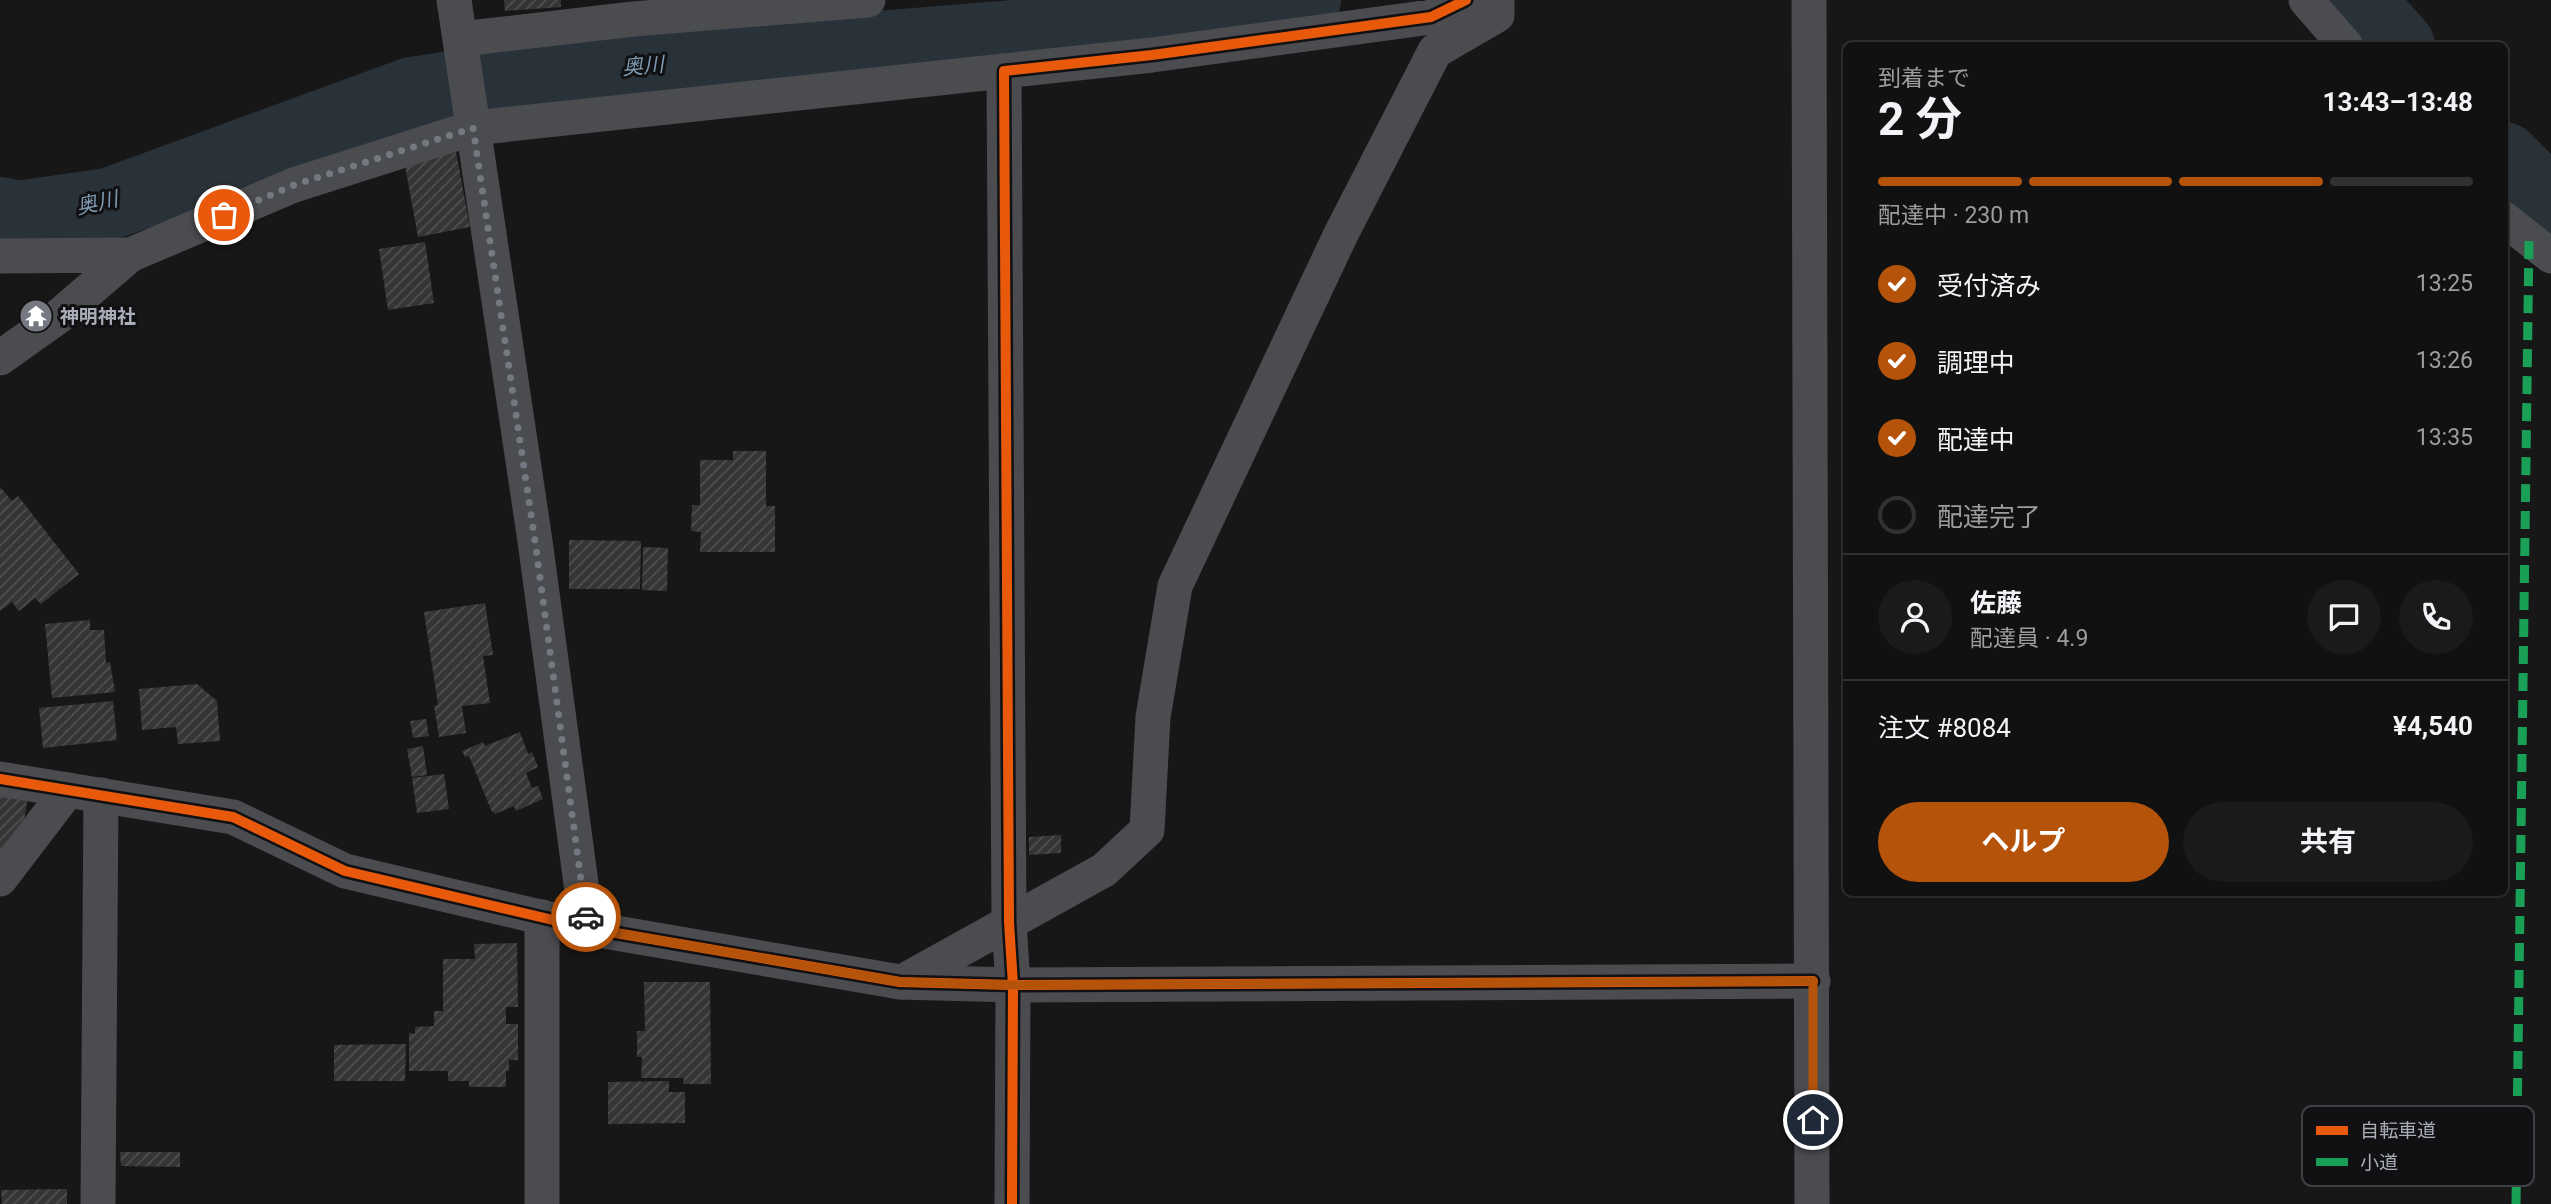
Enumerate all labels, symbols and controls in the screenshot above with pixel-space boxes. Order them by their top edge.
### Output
water label: 奥川 [621,52,667,80]
text: 到着まで [1878,65,1970,92]
text: 13:43–13:48 [2323,87,2473,117]
text: 2 分 [1878,92,1962,146]
pin [194,185,254,245]
water label: 奥川 [74,186,122,219]
icon: bag [205,196,243,234]
text: 配達中 · 230 m [1878,202,2029,229]
icon: check [1878,265,1916,303]
text: 13:25 [2416,270,2473,297]
text: 受付済み [1937,271,2041,301]
temple icon: 神明神社 [17,297,55,335]
place label: 神明神社 [60,305,136,328]
icon: check [1878,342,1916,380]
text: 13:26 [2416,347,2473,374]
text: 調理中 [1937,348,2015,378]
icon: check [1878,419,1916,457]
text: 13:35 [2416,424,2473,451]
text: 配達中 [1937,425,2015,455]
text: 配達完了 [1937,502,2041,532]
button: person [1878,580,1952,654]
button: chat [2307,580,2381,654]
button: phone [2399,580,2473,654]
text: 佐藤 [1970,588,2022,618]
text: 配達員 · 4.9 [1970,625,2088,652]
text: ¥4,540 [2393,711,2473,741]
text: 注文 #8084 [1878,713,2011,743]
button: ヘルプ [1878,802,2169,882]
button: 共有 [2183,802,2473,882]
courier [551,882,621,952]
icon: car [567,898,605,936]
pin [1783,1090,1843,1150]
icon: home [1794,1101,1832,1139]
legend [2302,1106,2534,1186]
text: 自転車道 [2360,1119,2436,1142]
text: 小道 [2360,1151,2398,1174]

